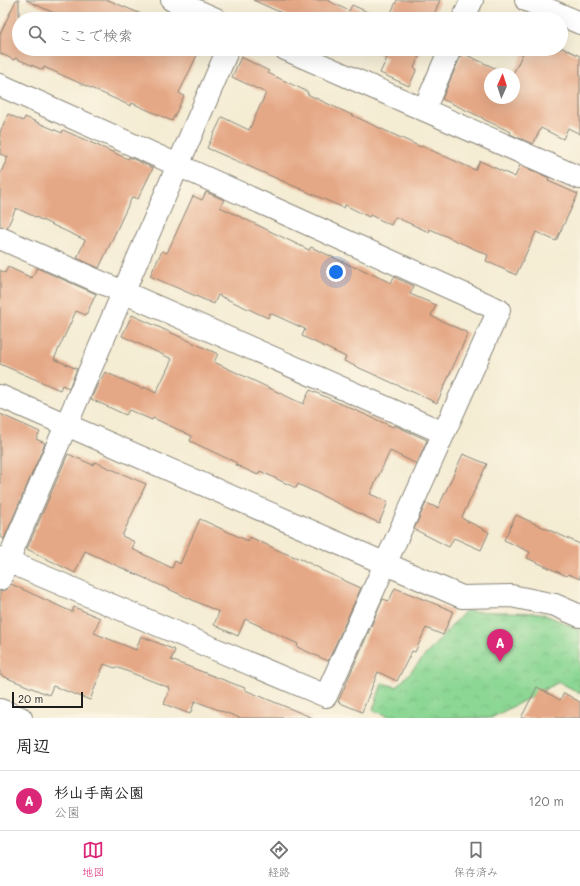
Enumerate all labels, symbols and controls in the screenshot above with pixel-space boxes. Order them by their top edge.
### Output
search box [12,12,568,56]
icon: search [26,23,48,45]
text: ここで検索 [58,25,133,45]
north arrow [484,68,520,104]
your location [326,262,346,282]
pin: A [487,629,513,662]
scale bar [12,690,83,709]
text: 20 m [18,691,43,706]
text: 周辺 [16,734,50,756]
text: 杉山手南公園 [54,782,144,802]
text: A [24,792,34,809]
text: 120 m [528,792,564,809]
text: 公園 [54,803,80,820]
tab: 地図 [82,839,104,879]
tab: 経路 [268,839,290,879]
tab: 保存済み [454,839,498,879]

